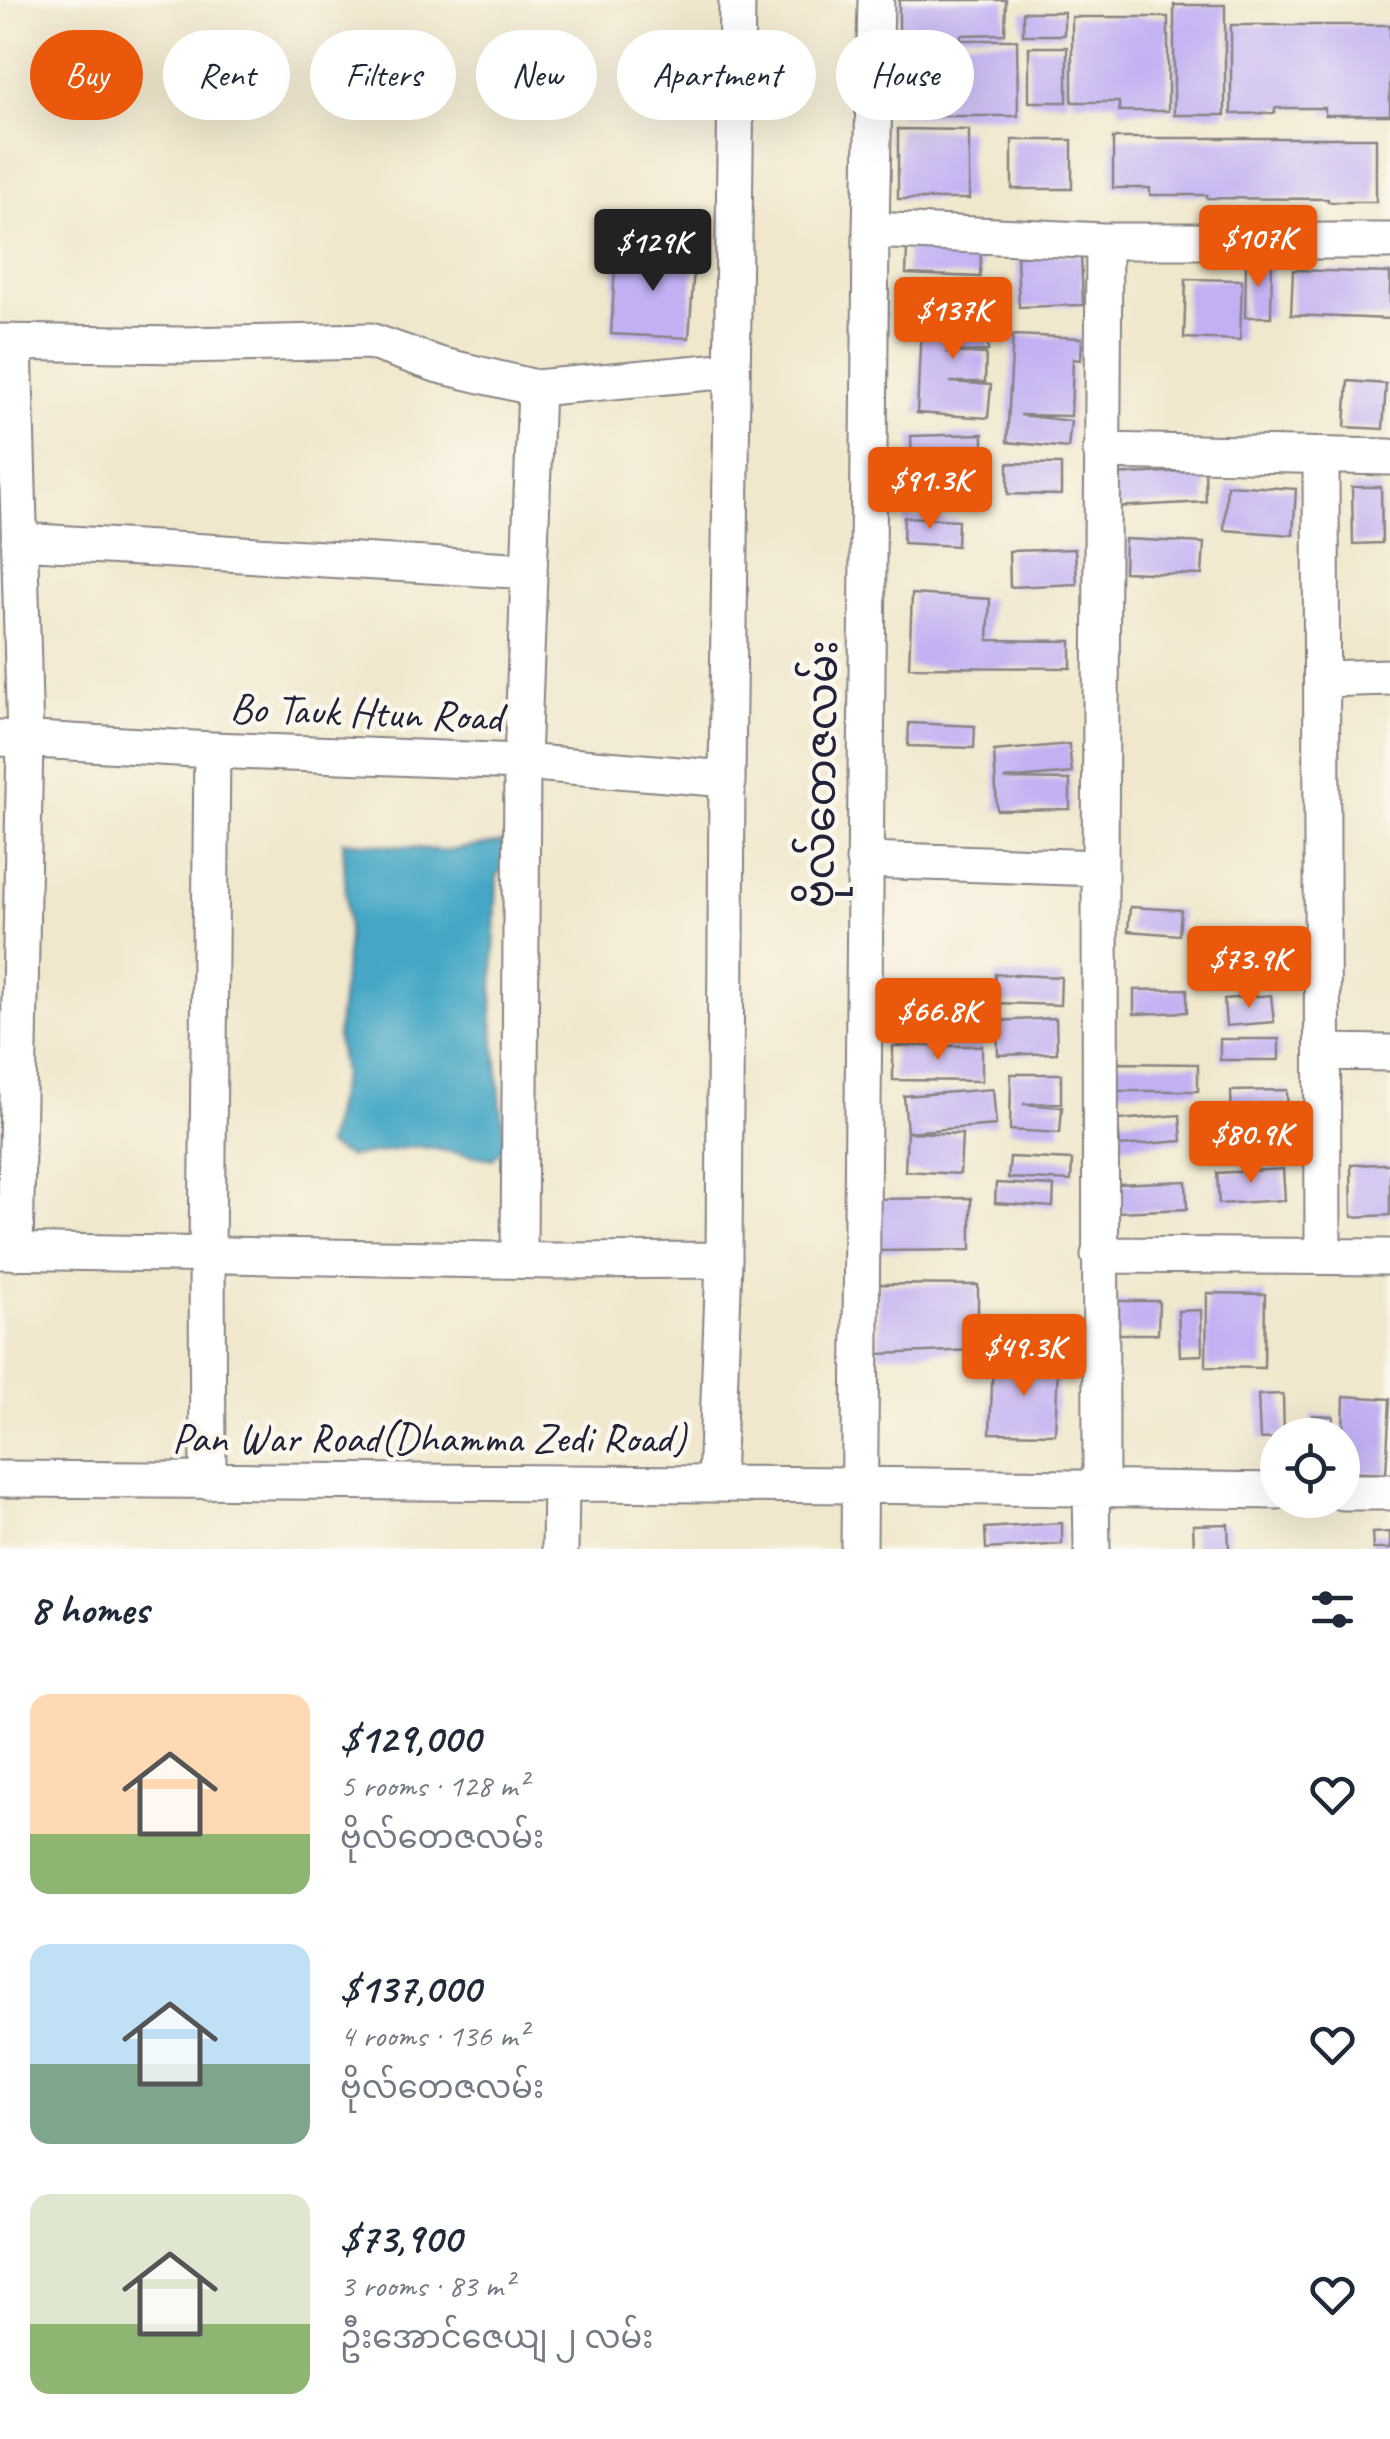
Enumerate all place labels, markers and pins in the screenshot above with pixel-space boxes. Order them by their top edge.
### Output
pin: $107K [1188,205,1328,290]
pin: $129K [583,209,723,294]
pin: $137K [883,277,1023,362]
pin: $91.3K [849,447,1011,532]
pin: $73.9K [1168,926,1330,1011]
pin: $66.8K [857,978,1019,1063]
pin: $80.9K [1170,1101,1332,1186]
pin: $49.3K [943,1314,1105,1399]

